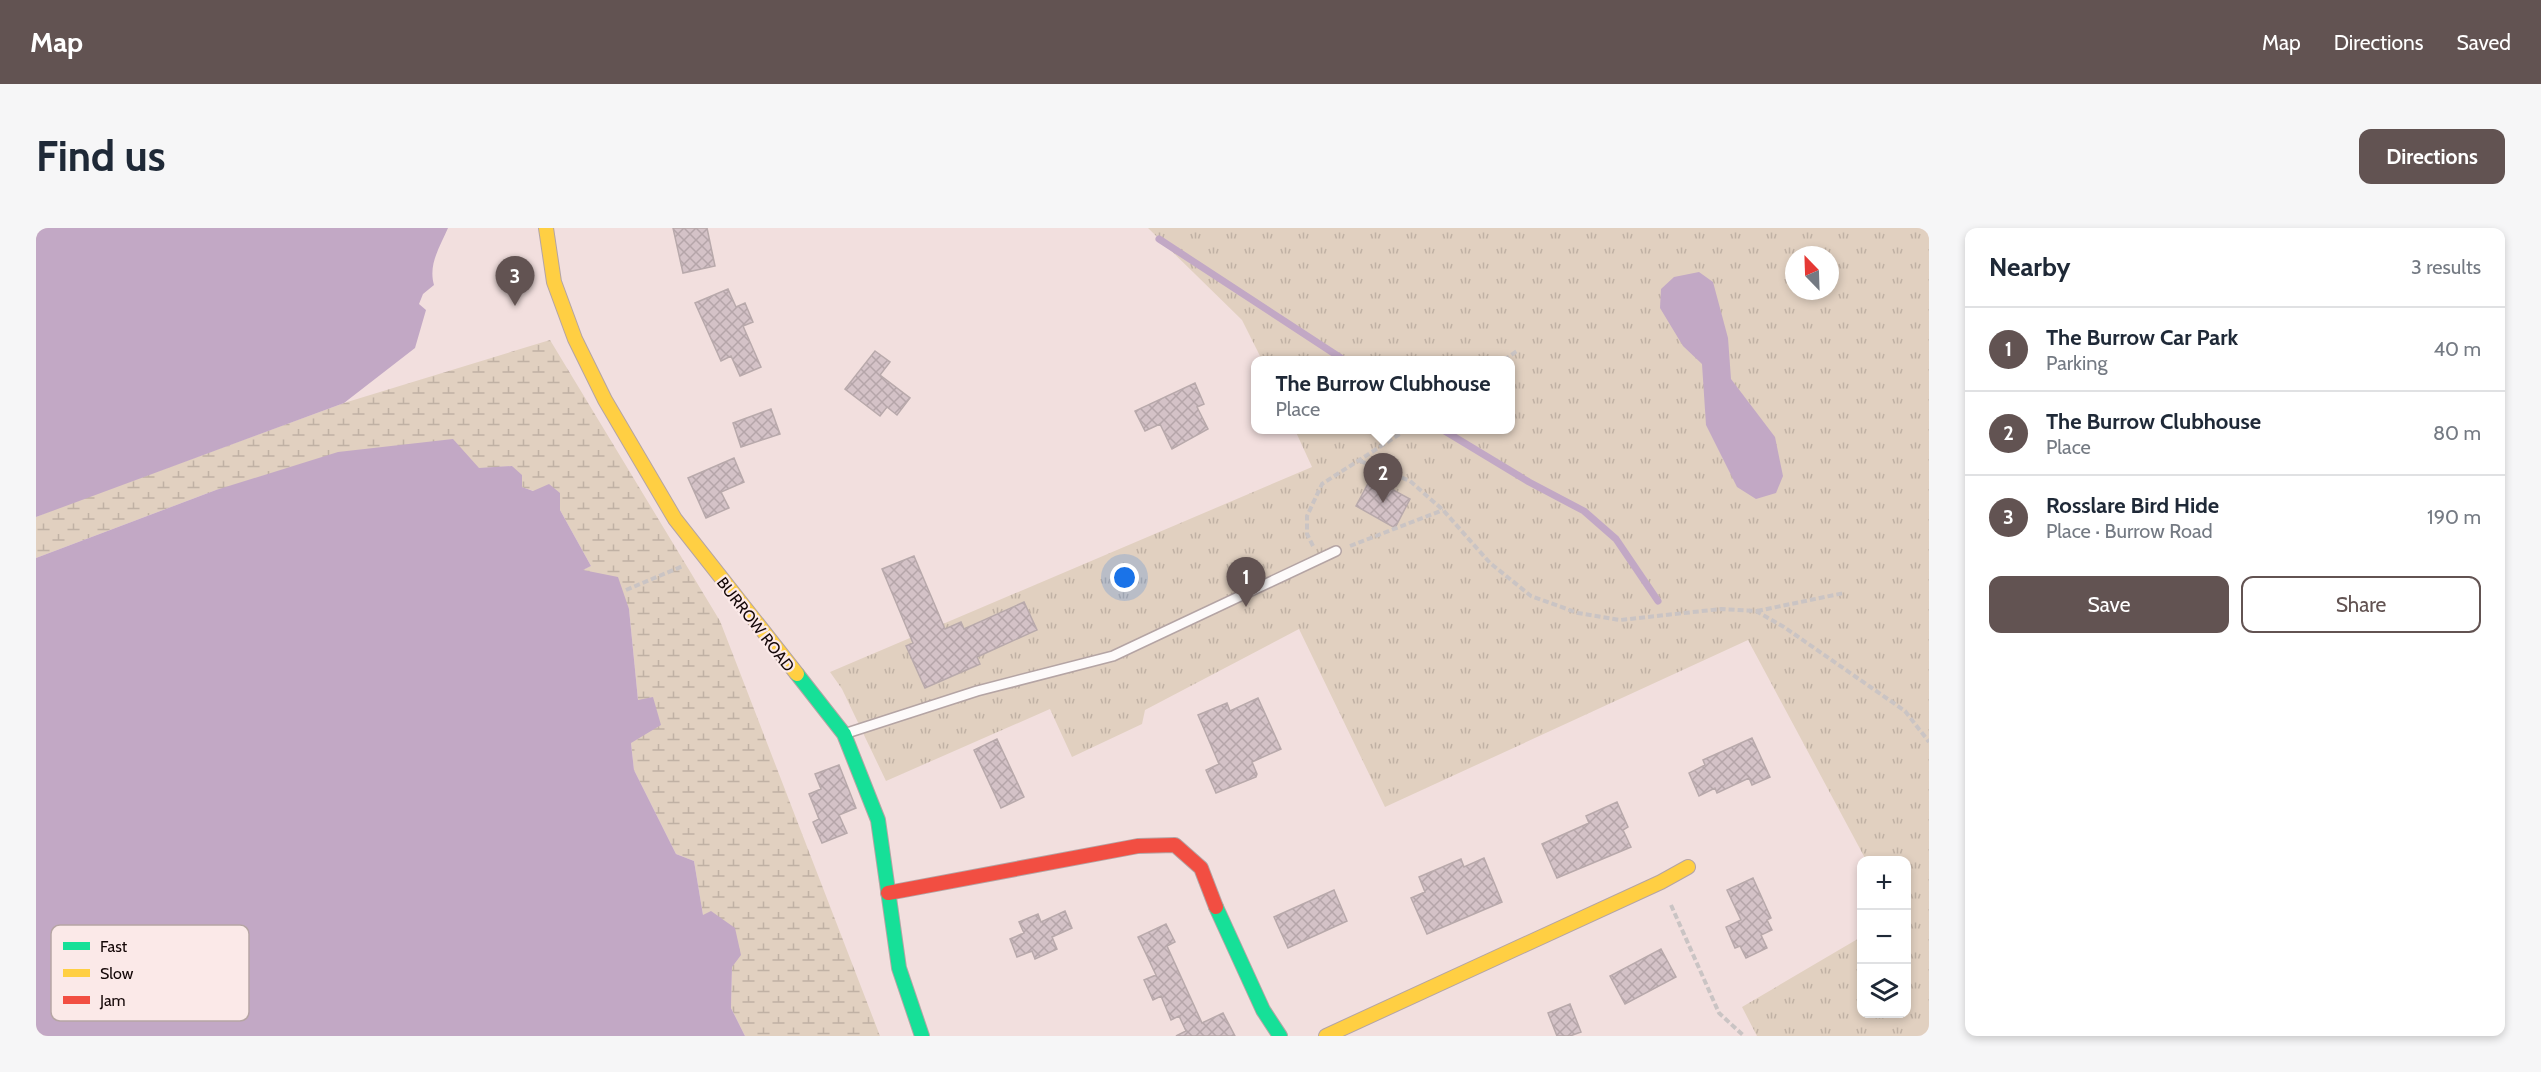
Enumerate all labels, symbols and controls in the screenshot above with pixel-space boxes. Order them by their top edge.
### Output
text: Map [30,25,83,59]
text: Map [2262,30,2301,55]
text: Directions [2334,30,2423,55]
text: Saved [2456,30,2511,55]
button: Directions [2359,129,2505,184]
text: Find us [36,130,165,182]
north arrow [1785,246,1839,300]
text: Nearby [1989,251,2070,283]
text: 3 results [2411,255,2481,279]
pin: 3 [496,256,534,306]
text: The Burrow Car Park [2046,324,2238,351]
text: 1 [2005,337,2012,361]
text: 40 m [2433,337,2481,361]
text: Parking [2046,351,2107,375]
popup [1251,356,1515,434]
text: The Burrow Clubhouse [1275,370,1491,397]
text: Place [1275,397,1320,421]
text: The Burrow Clubhouse [2046,408,2261,435]
text: 2 [2003,421,2014,445]
text: 80 m [2433,421,2481,445]
text: Place [2046,435,2091,459]
pin: 2 [1364,454,1402,503]
text: Rosslare Bird Hide [2046,492,2219,519]
text: 3 [2003,505,2014,529]
text: 190 m [2427,505,2481,529]
text: Place · Burrow Road [2046,519,2213,543]
pin: 1 [1226,558,1266,607]
your location [1110,563,1139,592]
street label: BURROW ROAD [713,573,798,675]
button: Save [1989,576,2229,633]
button: Share [2241,576,2481,633]
map controls [1857,856,1911,1018]
button: + [1857,856,1911,910]
button: − [1857,910,1911,964]
legend [51,925,249,1021]
text: Fast [100,937,128,956]
text: Slow [100,964,134,983]
button: layers [1857,964,1911,1018]
text: Jam [99,991,126,1010]

